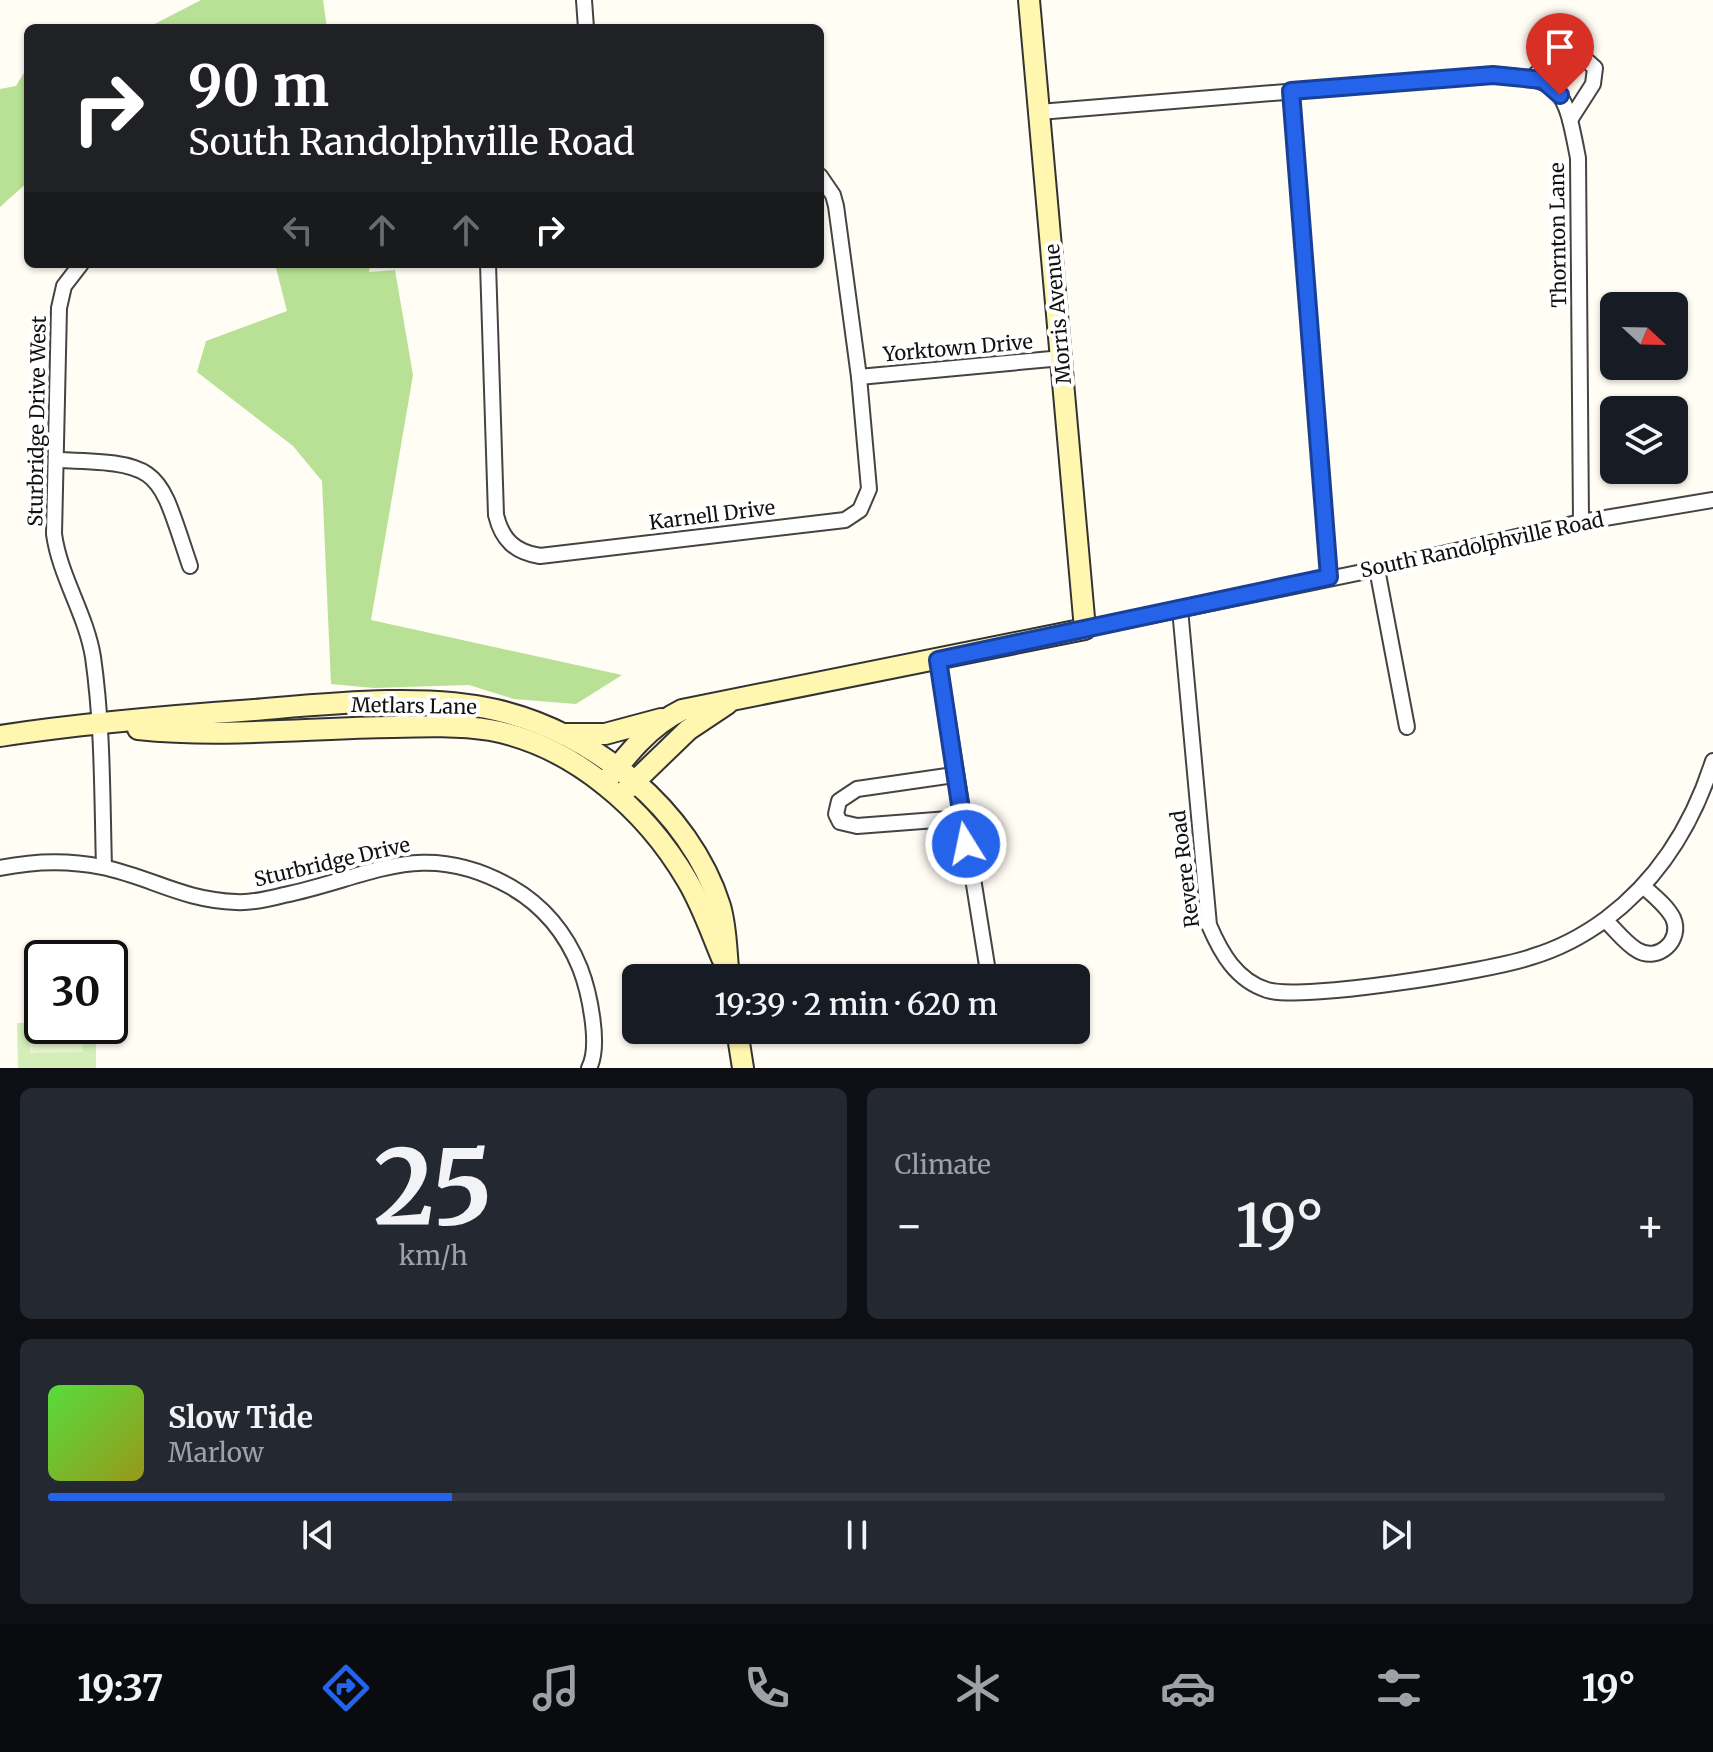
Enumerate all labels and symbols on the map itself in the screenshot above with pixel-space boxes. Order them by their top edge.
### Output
pin [1526,13,1594,95]
street label: Thornton Lane [1544,162,1571,308]
street label: Morris Avenue [1039,243,1076,385]
north arrow [1600,292,1688,380]
street label: Sturbridge Drive West [22,315,51,527]
street label: Yorktown Drive [881,329,1034,367]
street label: Karnell Drive [647,494,776,535]
street label: South Randolphville Road [1358,506,1606,583]
street label: Metlars Lane [351,692,477,719]
position arrow [924,802,1008,886]
street label: Revere Road [1165,809,1204,929]
street label: Sturbridge Drive [252,831,412,892]
speed limit sign: 30 [24,940,128,1044]

